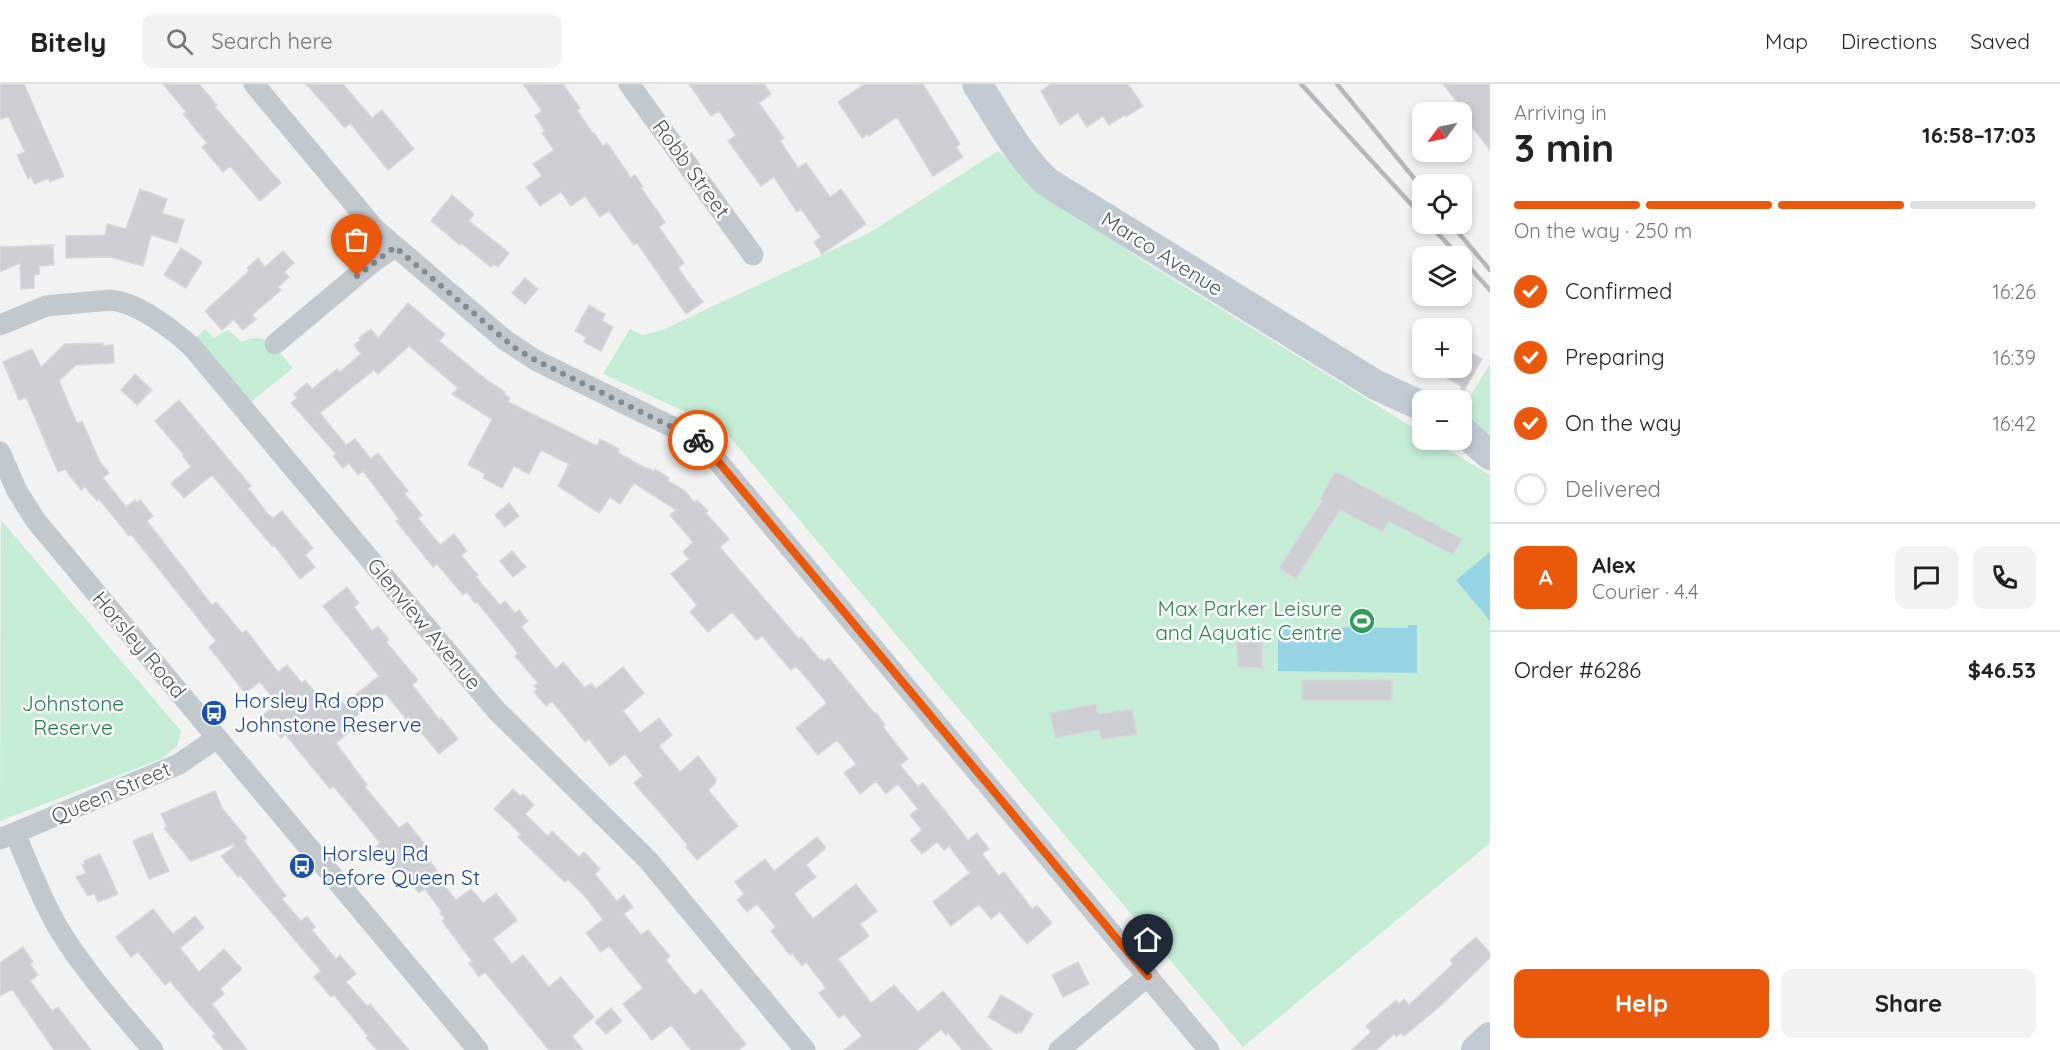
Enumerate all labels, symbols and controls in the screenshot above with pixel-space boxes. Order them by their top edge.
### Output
search box [142,14,562,68]
text: Bitely [30,24,106,59]
icon: search [163,25,196,58]
text: Search here [211,27,333,55]
text: Map [1765,28,1808,54]
text: Directions [1841,28,1937,54]
text: Saved [1970,28,2030,54]
text: Arriving in [1514,100,1607,125]
north arrow [1412,102,1472,162]
map controls [1412,102,1472,450]
street label: Robb Street [647,114,736,223]
text: 16:58–17:03 [1922,121,2036,149]
text: 3 min [1514,123,1614,172]
button: locate [1412,174,1472,234]
street label: Marco Avenue [1097,205,1228,301]
pin [331,214,382,276]
text: On the way · 250 m [1514,218,1692,243]
icon: bag [340,223,373,256]
button: layers [1412,246,1472,306]
icon: check [1514,275,1547,308]
text: Confirmed [1565,277,1672,305]
text: 16:26 [1992,279,2036,304]
button: + [1412,318,1472,378]
icon: check [1514,341,1547,374]
text: Preparing [1565,343,1665,371]
text: 16:39 [1992,345,2036,370]
button: − [1412,390,1472,450]
icon: check [1514,407,1547,440]
text: On the way [1565,409,1681,437]
courier [668,410,728,470]
text: 16:42 [1992,411,2036,436]
icon: bike [682,424,715,457]
text: Delivered [1565,475,1661,503]
button: chat [1895,546,1958,609]
button: phone [1973,546,2036,609]
text: Alex [1592,551,1635,579]
street label: Glenview Avenue [362,552,487,695]
text: A [1538,563,1553,591]
text: Courier · 4.4 [1592,579,1698,604]
street label: Horsley Road [87,585,192,703]
place label: Max Parker Leisure and Aquatic Centre [1155,595,1342,645]
sports icon: Max Parker Leisure and Aquatic Centre [1347,606,1377,636]
text: Order #6286 [1514,656,1641,684]
text: $46.53 [1968,656,2036,684]
place label: Horsley Rd opp Johnstone Reserve [234,687,422,737]
park label: Johnstone Reserve [22,690,124,740]
bus stop icon: Horsley Rd opp Johnstone Reserve [199,698,229,728]
street label: Queen Street [47,755,174,829]
place label: Horsley Rd before Queen St [322,840,480,890]
bus stop icon: Horsley Rd before Queen St [287,851,317,881]
pin [1122,914,1173,976]
icon: home [1131,923,1164,956]
button: Help [1514,969,1769,1038]
button: Share [1781,969,2036,1038]

